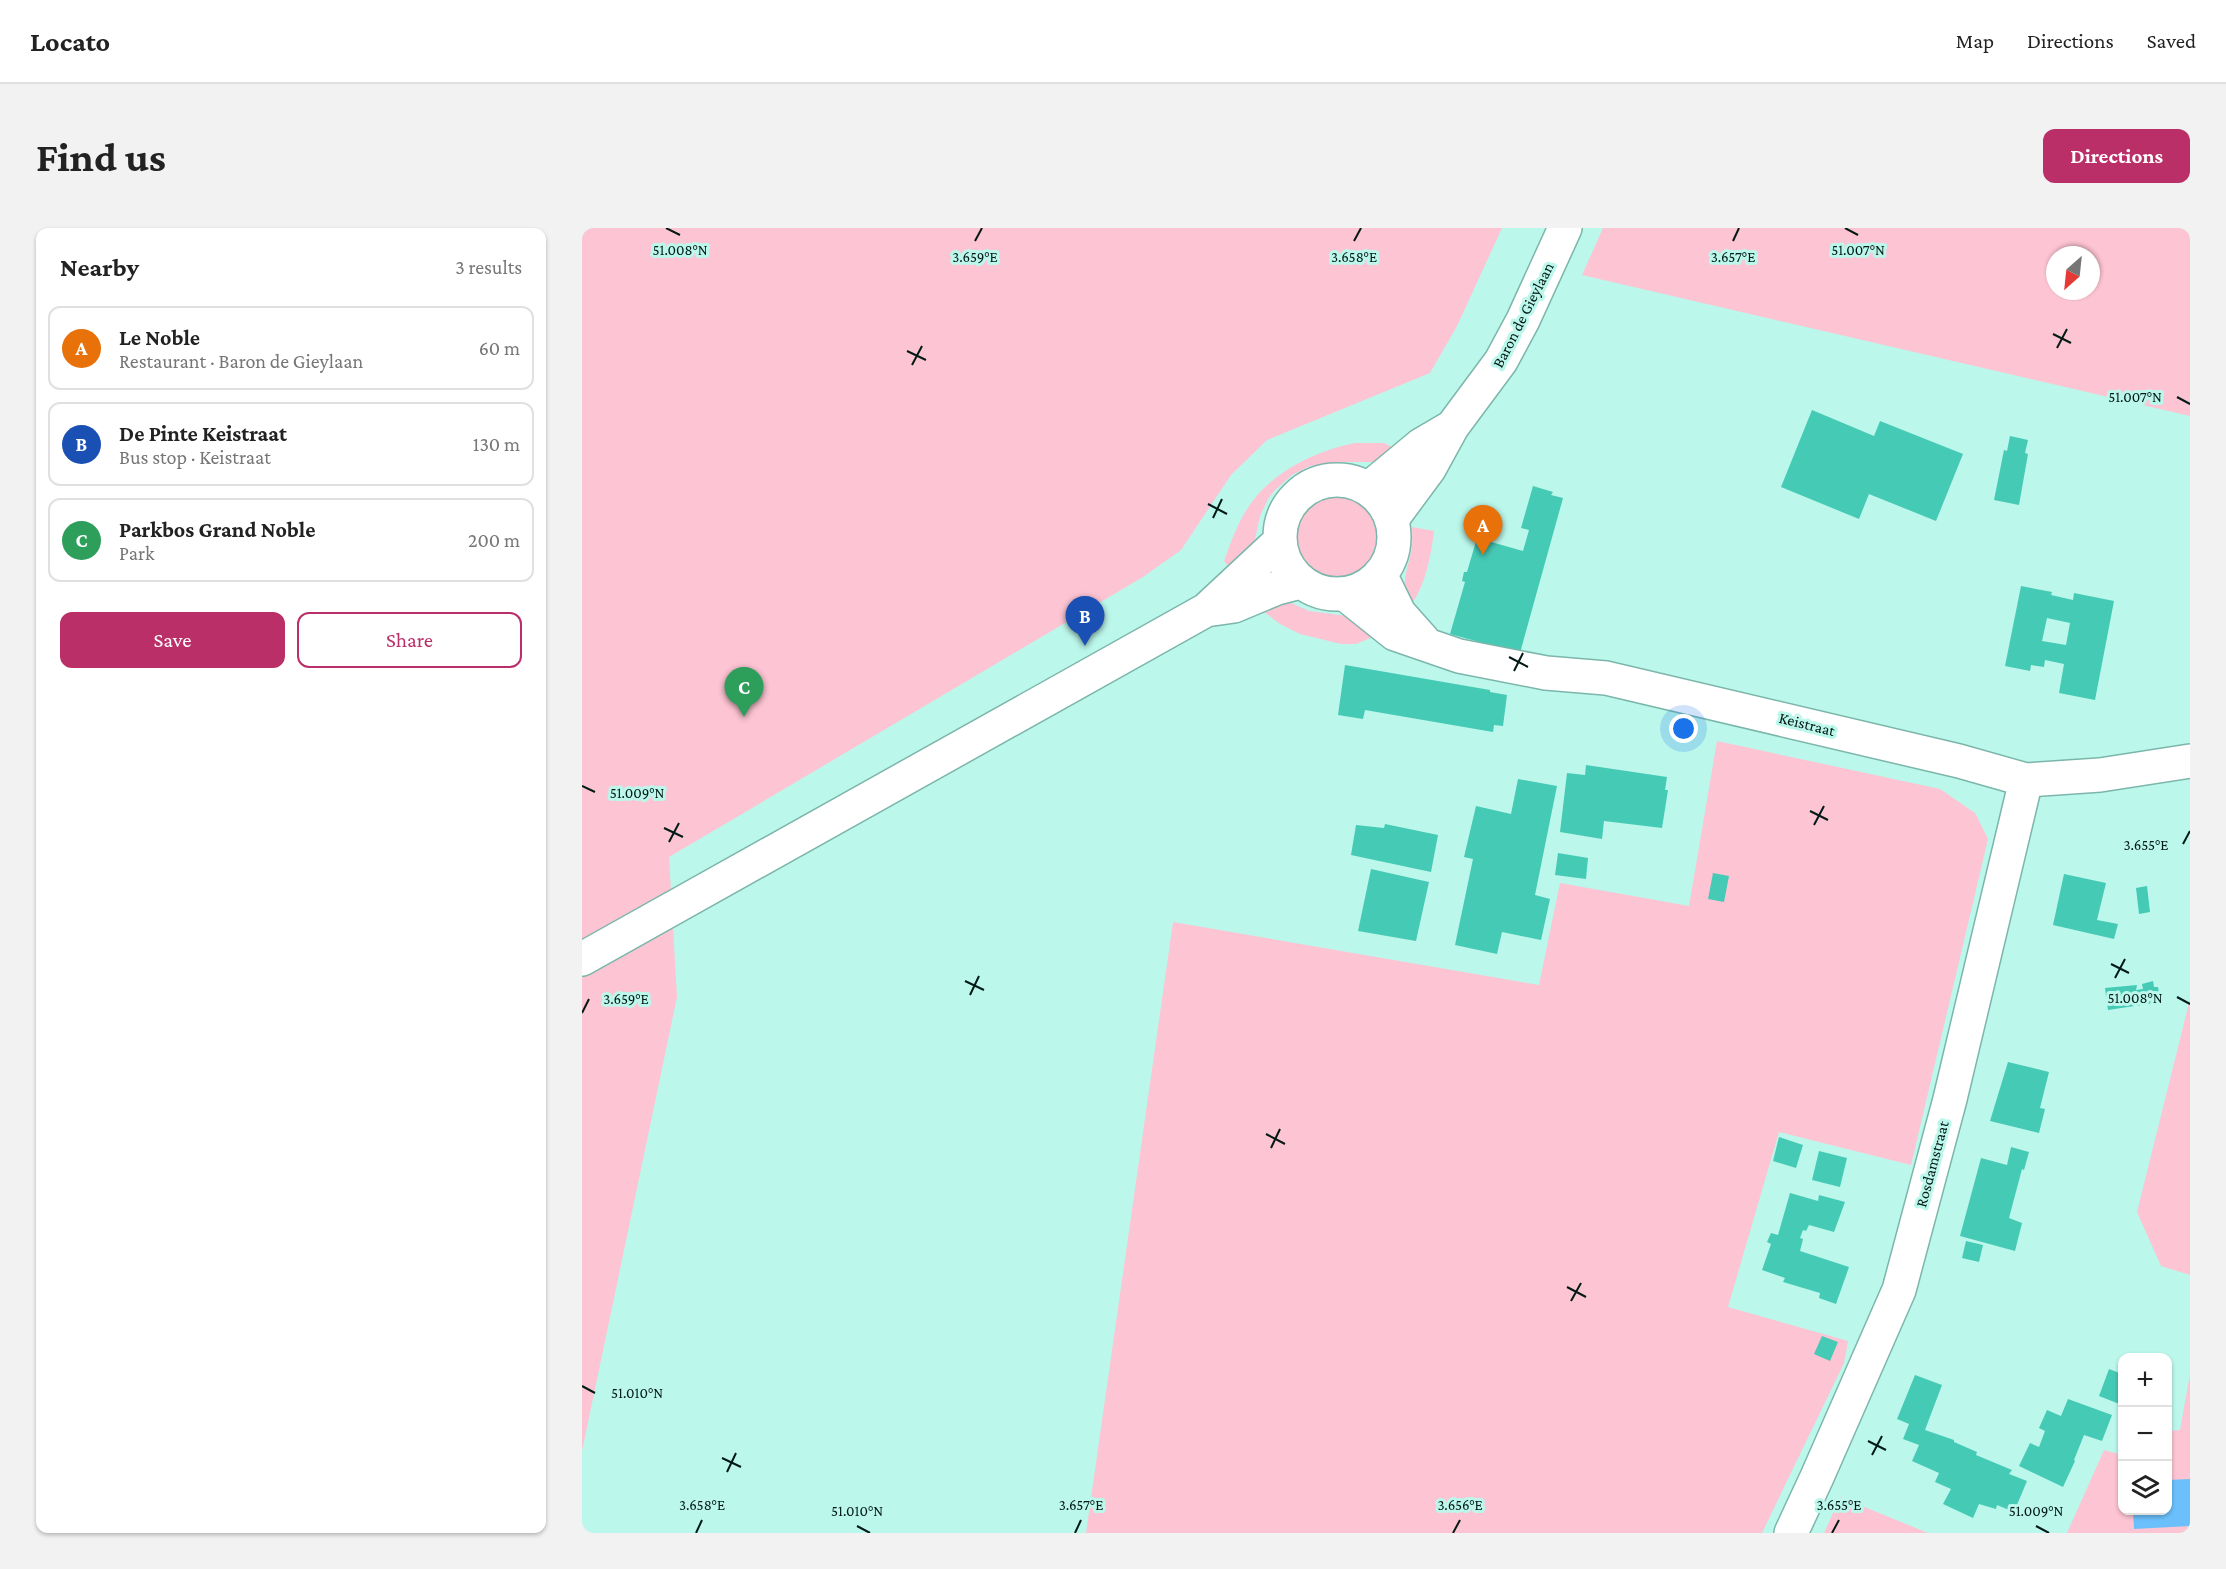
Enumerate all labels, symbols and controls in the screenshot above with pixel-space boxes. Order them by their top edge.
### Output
text: Locato [30,26,110,57]
text: Map [1956,29,1994,53]
text: Directions [2027,29,2114,53]
text: Saved [2147,29,2196,53]
button: Directions [2043,129,2190,183]
text: Find us [36,133,166,180]
text: 51.008°N [652,242,708,258]
text: 51.007°N [1831,242,1885,258]
north arrow [2046,246,2100,300]
text: 3.659°E [952,249,998,265]
text: 3.658°E [1331,249,1377,265]
text: 3.657°E [1711,249,1755,265]
text: Nearby [60,253,139,282]
text: 3 results [455,256,522,278]
street label: Baron de Gieylaan [1489,259,1558,371]
text: Le Noble [119,325,200,350]
text: A [76,337,87,359]
text: 60 m [479,337,520,359]
text: Restaurant · Baron de Gieylaan [119,350,363,372]
text: 51.007°N [2108,389,2162,405]
text: De Pinte Keistraat [119,421,287,446]
text: B [76,433,87,455]
text: 130 m [473,433,520,455]
text: Bus stop · Keistraat [119,446,271,468]
pin: A [1464,506,1502,555]
text: Parkbos Grand Noble [119,517,315,542]
text: C [75,529,88,551]
text: 200 m [468,529,520,551]
text: Park [119,542,155,564]
pin: B [1066,596,1104,646]
button: Save [60,612,285,668]
button: Share [297,612,522,668]
pin: C [724,668,764,717]
street label: Keistraat [1777,709,1838,739]
your location [1669,714,1698,743]
text: 51.009°N [610,785,664,801]
text: 3.655°E [2124,837,2168,853]
text: 51.008°N [2107,990,2163,1006]
text: 3.659°E [603,991,649,1007]
street label: Rosdamstraat [1912,1118,1952,1209]
map controls [2118,1353,2172,1515]
button: + [2118,1353,2172,1407]
text: 51.010°N [611,1385,663,1401]
button: − [2118,1407,2172,1461]
button: layers [2118,1461,2172,1515]
text: 3.658°E [679,1497,725,1513]
text: 3.657°E [1059,1497,1103,1513]
text: 3.656°E [1437,1497,1483,1513]
text: 3.655°E [1817,1497,1861,1513]
text: 51.010°N [831,1503,883,1519]
text: 51.009°N [2009,1503,2063,1519]

